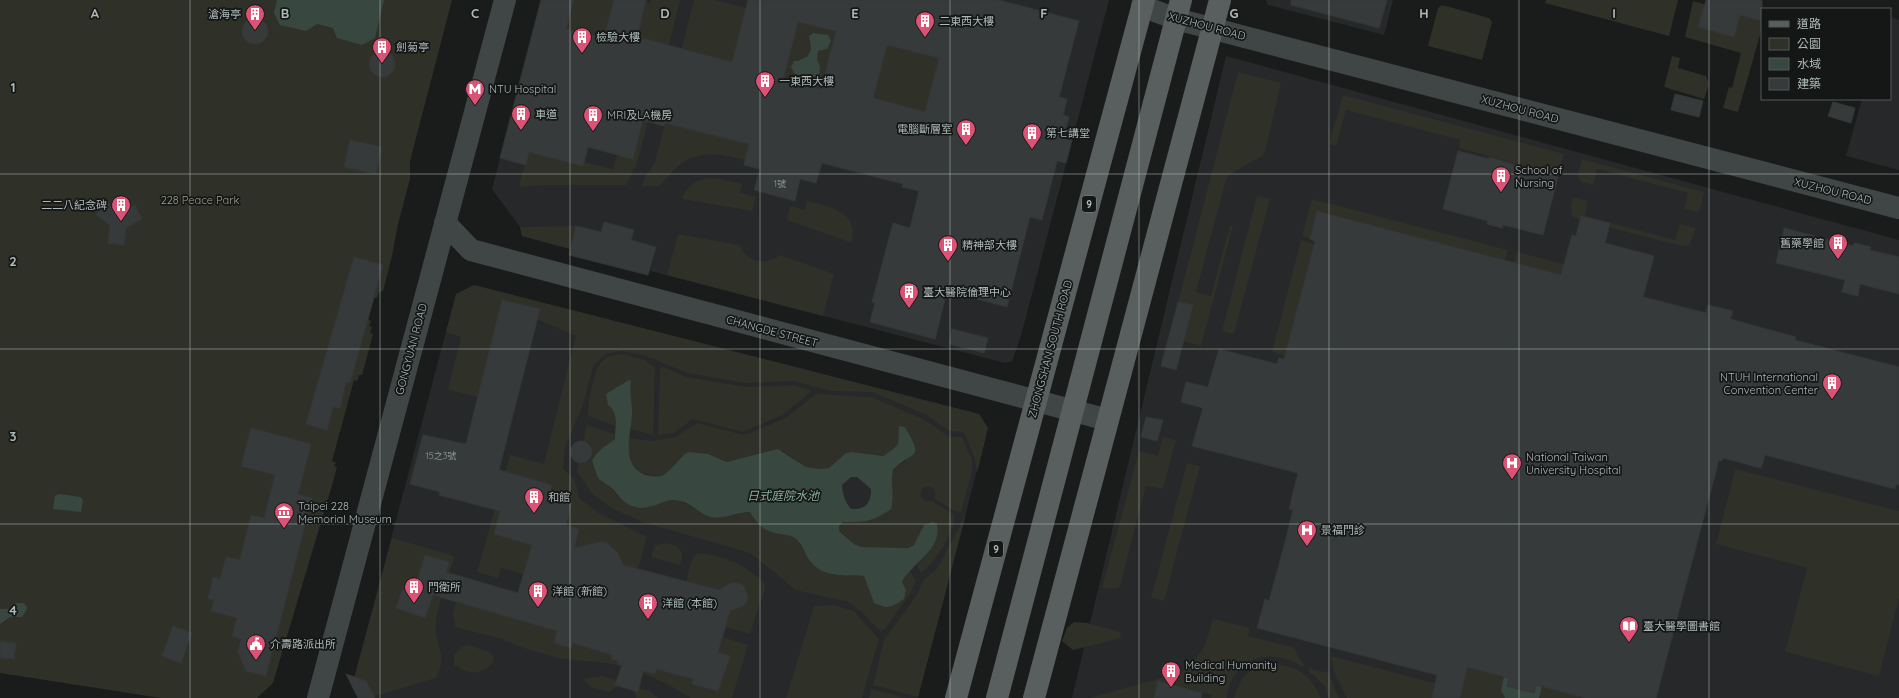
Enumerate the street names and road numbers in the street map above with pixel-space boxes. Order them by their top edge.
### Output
street label: XUZHOU ROAD [1167,9,1247,43]
street label: XUZHOU ROAD [1480,92,1560,126]
street label: XUZHOU ROAD [1793,175,1873,207]
road number: 9 [1082,196,1096,212]
street label: ZHONGSHAN SOUTH ROAD [1025,279,1075,419]
street label: GONGYUAN ROAD [392,302,430,396]
street label: CHANGDE STREET [725,312,820,350]
road number: 9 [989,541,1003,557]

